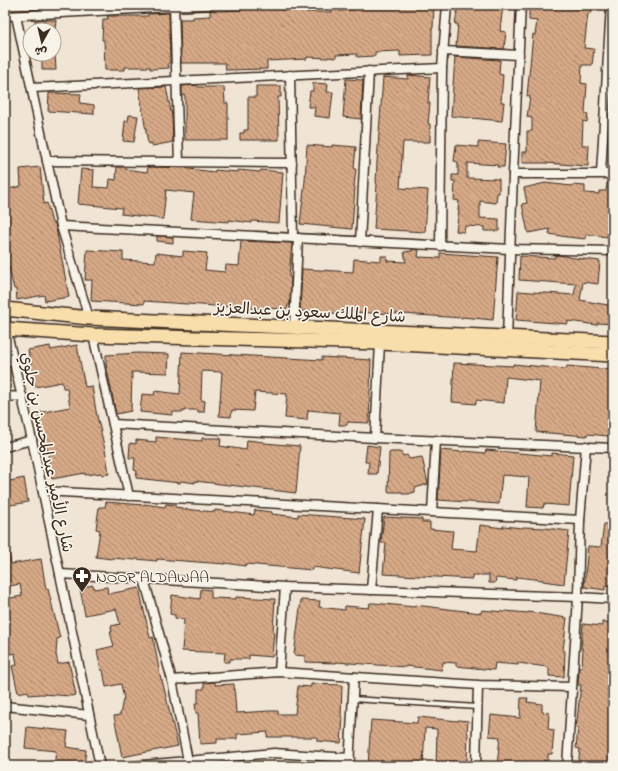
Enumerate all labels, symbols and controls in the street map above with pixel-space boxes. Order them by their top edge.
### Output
north arrow [22,22,62,62]
text: ش [34,42,48,60]
street label: شارع الملك سعود بن عبدالعزيز [212,296,406,330]
street label: شارع الأمير عبدالمحسن بن جلوي [13,350,79,555]
pharmacy icon: NOOR ALDAWAA [71,565,93,593]
place label: NOOR ALDAWAA [96,566,209,590]

